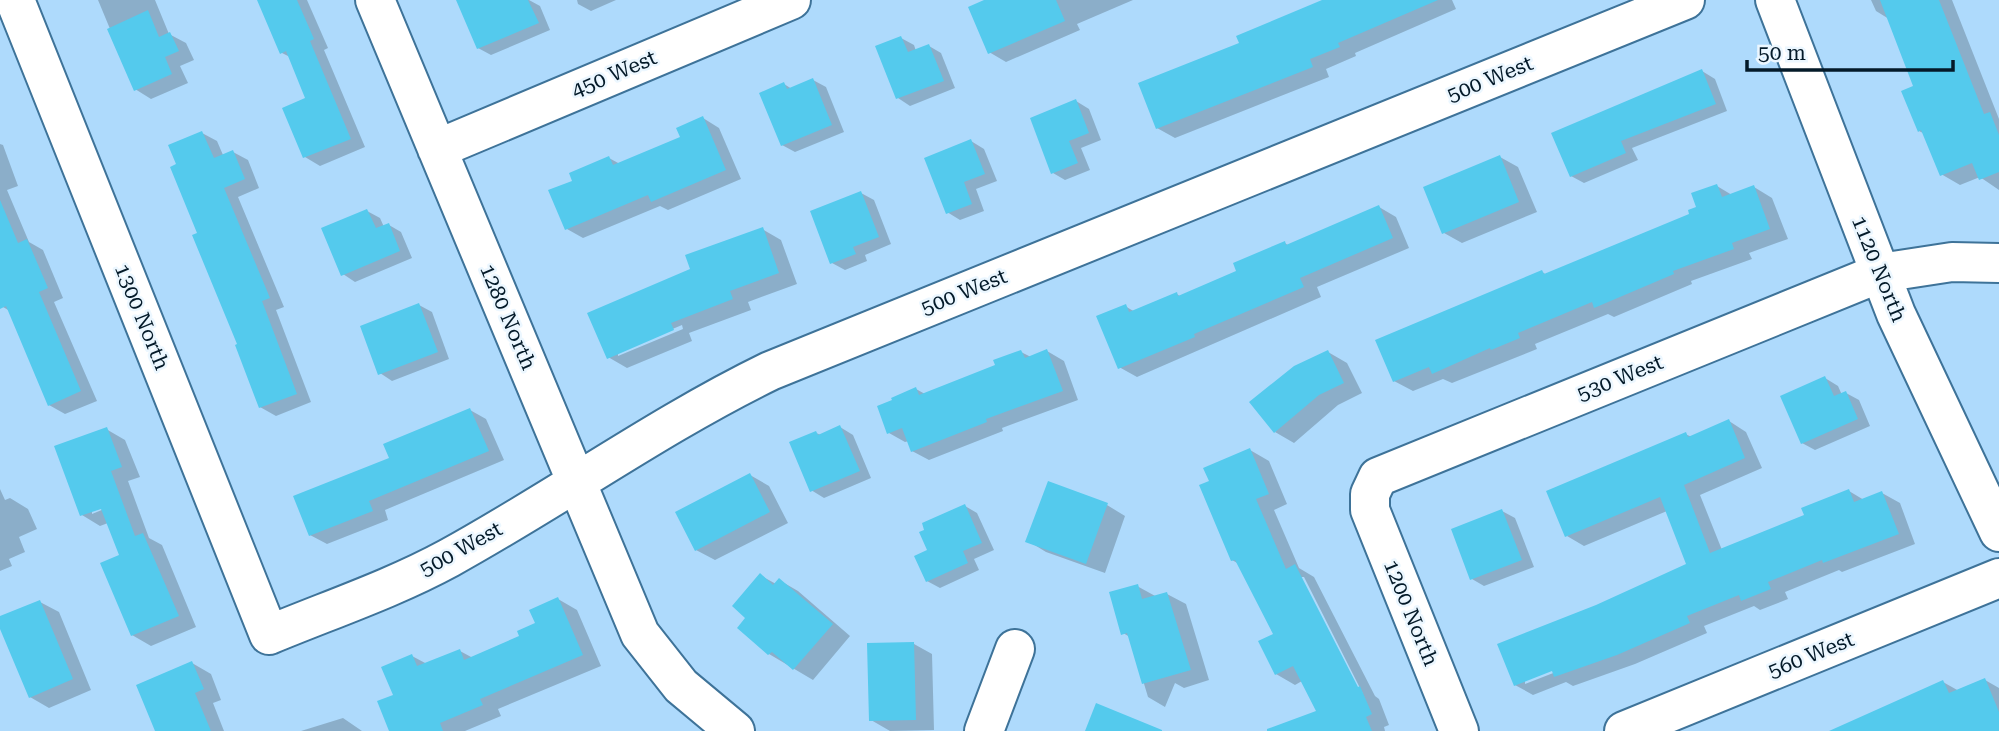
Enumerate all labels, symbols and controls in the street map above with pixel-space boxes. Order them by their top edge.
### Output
scale bar [1747,28,1954,72]
text: 50 m [1758,41,1806,65]
street label: 450 West [568,45,660,103]
street label: 500 West [1444,51,1537,107]
street label: 1120 North [1847,212,1911,326]
street label: 1300 North [110,260,174,374]
street label: 1280 North [475,261,541,374]
street label: 500 West [918,264,1011,320]
street label: 530 West [1574,350,1667,406]
street label: 500 West [416,517,506,581]
street label: 1200 North [1379,556,1443,670]
street label: 560 West [1765,627,1858,683]

